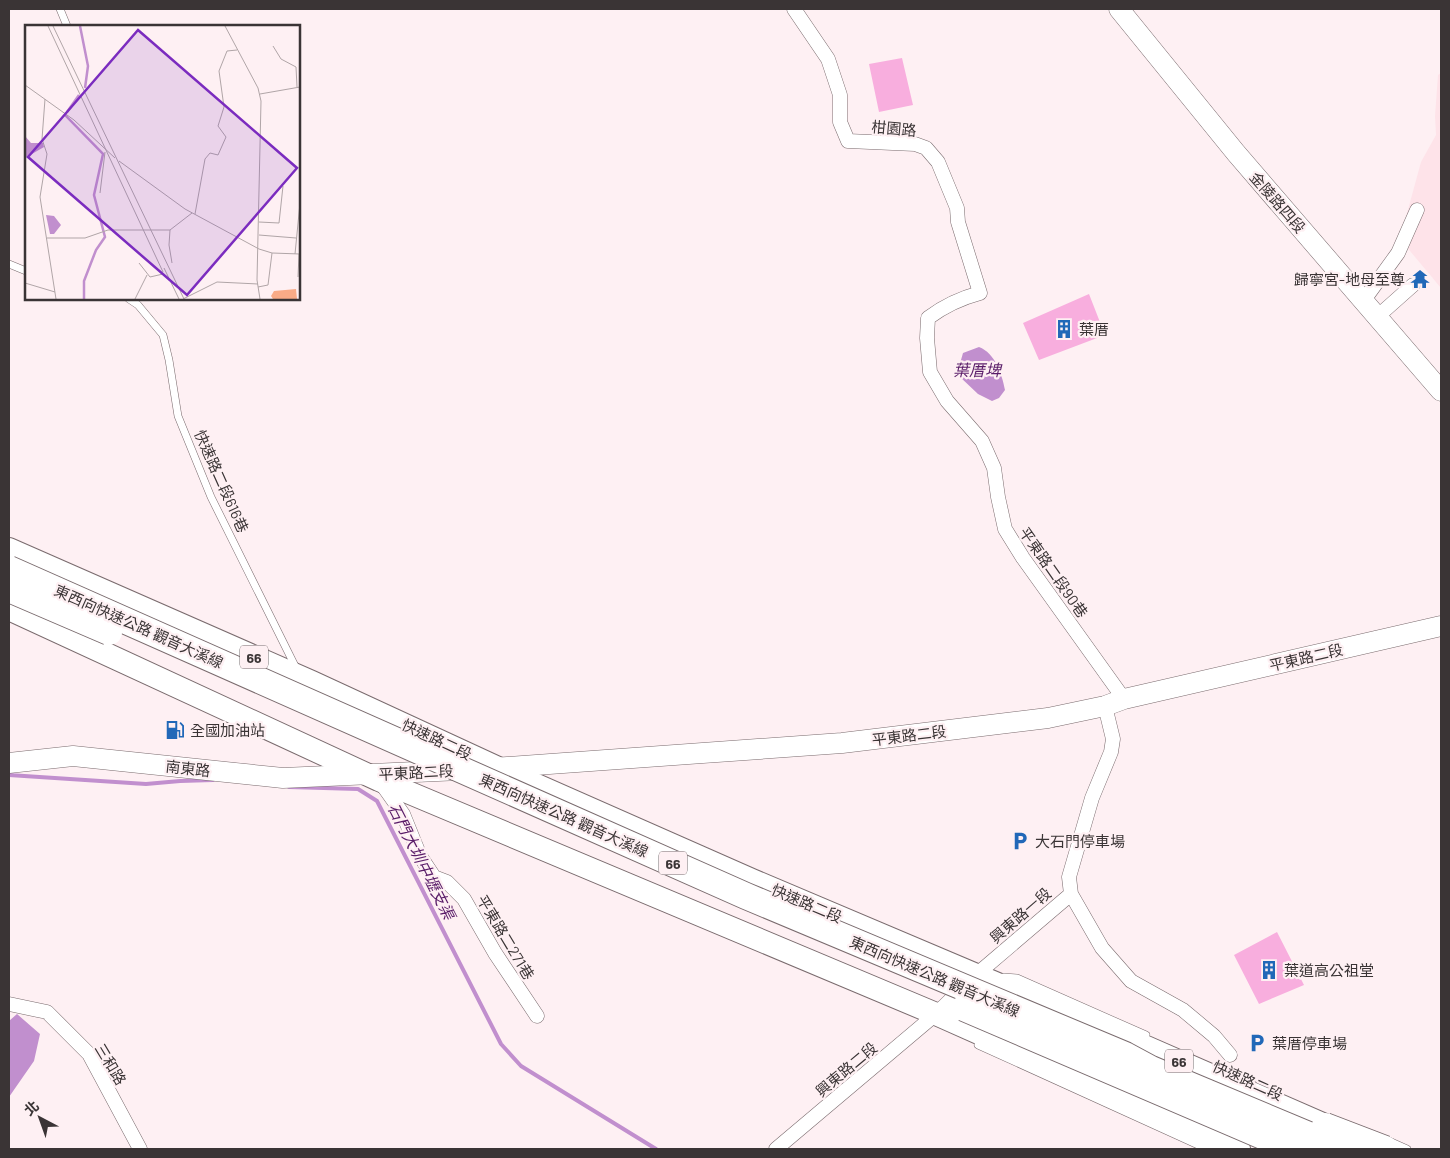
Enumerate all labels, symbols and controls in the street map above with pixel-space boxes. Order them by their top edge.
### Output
inset map [25,25,300,300]
street label: 柑園路 [871,117,917,139]
street label: 金陵路四段 [1247,168,1309,236]
temple icon: 歸寧宮-地母至尊 [1409,268,1431,290]
place label: 歸寧宮-地母至尊 [1294,270,1405,288]
building icon: 葉厝 [1053,318,1075,340]
place label: 葉厝 [1079,320,1109,338]
water label: 葉厝埤 [953,360,1003,379]
street label: 快速路二段616巷 [191,427,253,535]
street label: 平東路二段90巷 [1016,523,1092,621]
street label: 東西向快速公路 觀音大溪線 [52,581,226,671]
street label: 平東路二段 [1267,640,1345,674]
road number: 66 [240,646,268,669]
street label: 快速路二段 [399,715,475,763]
fuel station icon: 全國加油站 [164,719,186,741]
place label: 全國加油站 [190,721,265,739]
street label: 平東路二段 [871,721,947,749]
street label: 南東路 [165,757,211,779]
street label: 平東路二段 [378,761,454,783]
street label: 東西向快速公路 觀音大溪線 [477,770,651,860]
water label: 石門大圳中壢支渠 [384,800,460,924]
parking icon: 大石門停車場 [1009,830,1031,852]
place label: 大石門停車場 [1035,832,1125,850]
road number: 66 [659,851,687,874]
street label: 快速路二段 [769,880,845,926]
street label: 興東路一段 [986,884,1054,946]
street label: 平東路二271巷 [474,891,538,983]
street label: 東西向快速公路 觀音大溪線 [847,932,1023,1020]
building icon: 葉道高公祖堂 [1258,959,1280,981]
place label: 葉道高公祖堂 [1284,961,1374,979]
parking icon: 葉厝停車場 [1246,1032,1268,1054]
place label: 葉厝停車場 [1272,1034,1347,1052]
street label: 興東路二段 [811,1038,881,1100]
street label: 三和路 [92,1040,130,1088]
road number: 66 [1165,1050,1193,1072]
street label: 快速路二段 [1210,1057,1286,1103]
north arrow [15,1093,65,1143]
text: 北 [20,1097,42,1119]

